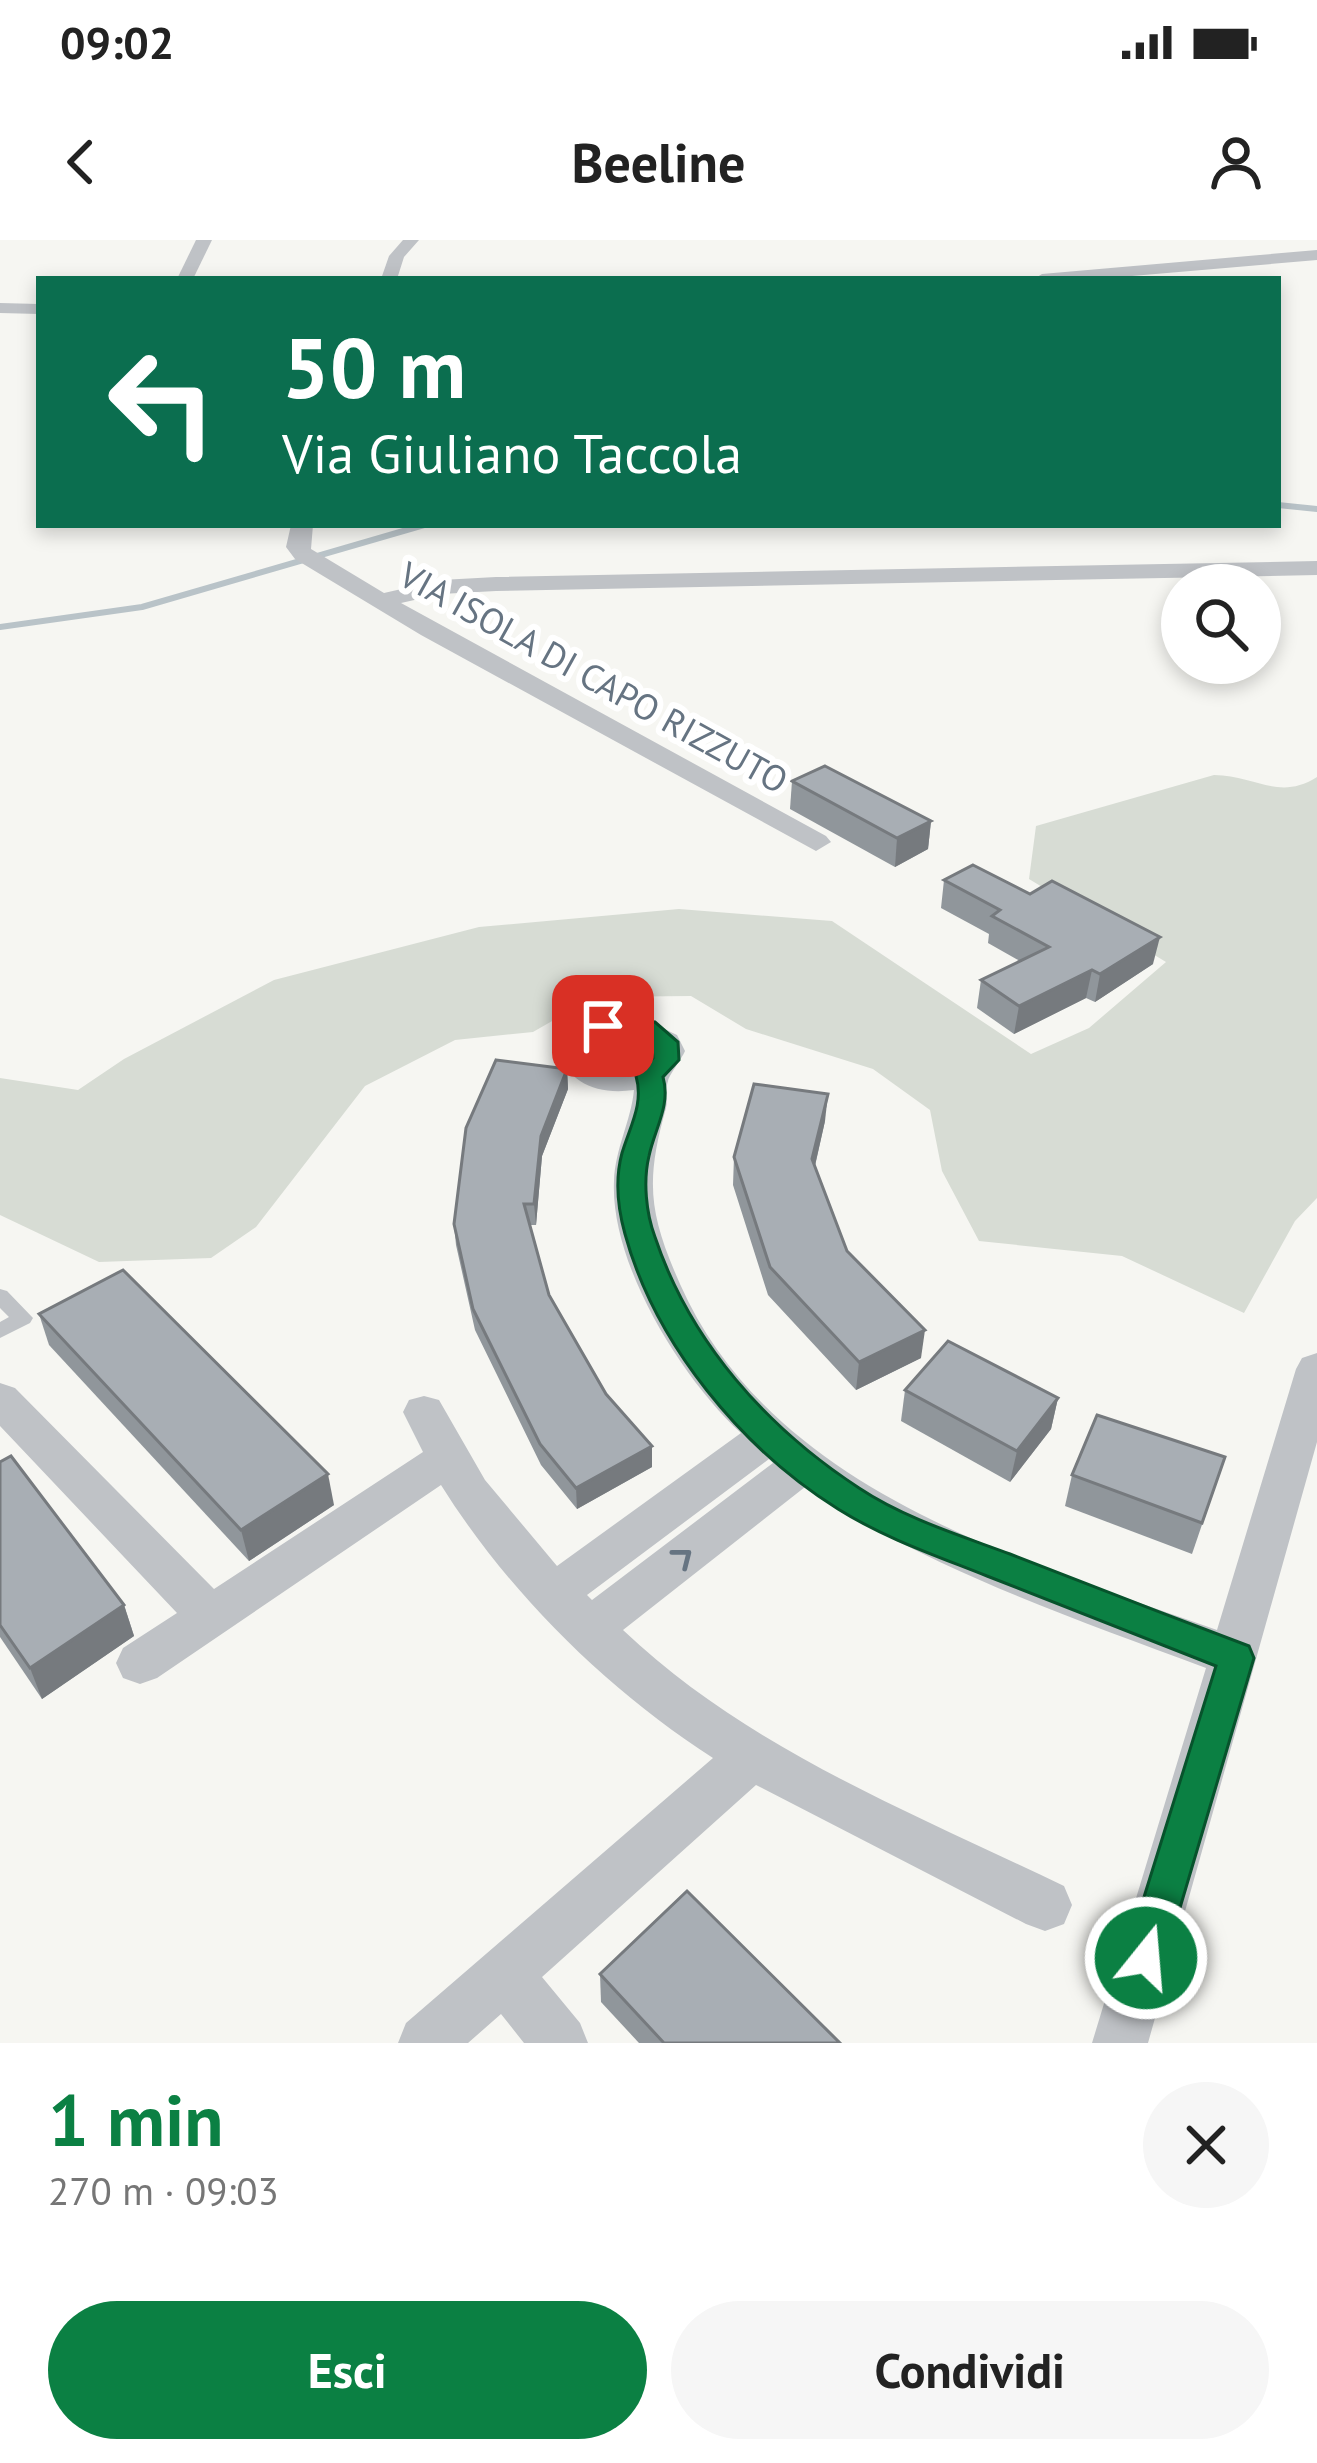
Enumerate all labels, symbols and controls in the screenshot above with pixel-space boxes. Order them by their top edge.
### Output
text: 09:02 [60,13,174,71]
text: Beeline [572,127,745,197]
icon: back [48,129,114,195]
icon: person [1203,129,1269,195]
text: 50 m [282,312,466,421]
icon: left [84,324,240,480]
text: Via Giuliano Taccola [282,418,742,488]
street label: VIA ISOLA DI CAPO RIZZUTO [391,550,797,803]
map controls [1161,564,1281,684]
button: search [1161,564,1281,684]
pin [552,975,654,1077]
icon: arrive [570,993,636,1059]
one-way arrow [669,1550,691,1571]
position arrow [1083,1895,1209,2021]
text: 1 min [48,2073,224,2166]
button: close [1143,2082,1269,2208]
text: 270 m · 09:03 [48,2165,279,2216]
button: Esci [48,2301,647,2439]
button: Condividi [671,2301,1269,2439]

